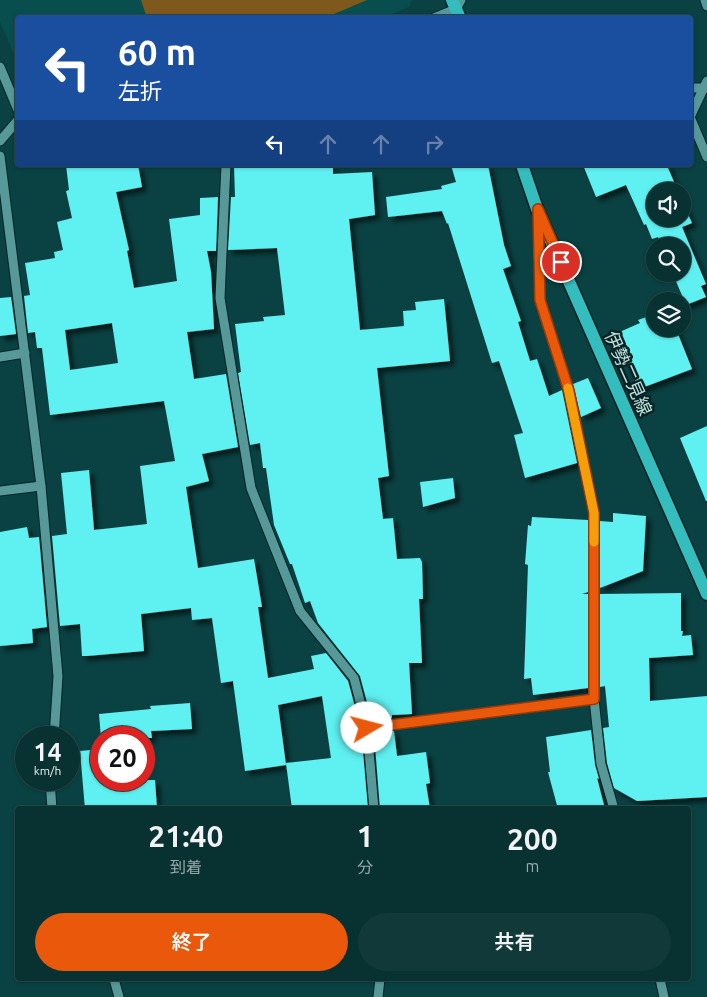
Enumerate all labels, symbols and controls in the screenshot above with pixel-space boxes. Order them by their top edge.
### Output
text: 60 m [118,32,196,72]
icon: left [35,35,100,100]
text: 左折 [118,78,162,103]
icon: left [261,130,289,158]
icon: ahead [314,130,342,158]
icon: ahead [367,130,395,158]
icon: right [420,130,448,158]
map controls [646,182,691,337]
button: sound [646,182,691,227]
button: search [646,237,691,282]
pin [540,241,582,283]
icon: arrive [547,248,575,276]
button: layers [646,292,691,337]
street label: 伊勢二見線 [602,328,656,418]
position arrow [340,701,392,753]
speed limit sign: 20 [90,726,155,791]
text: 14 [33,738,62,766]
text: km/h [34,764,61,777]
text: 21:40 [148,819,223,853]
text: 1 [357,819,374,853]
text: 200 [507,822,558,856]
text: m [525,857,539,875]
text: 到着 [170,858,202,876]
text: 分 [357,858,373,876]
button: 終了 [35,913,348,971]
button: 共有 [358,913,671,971]

